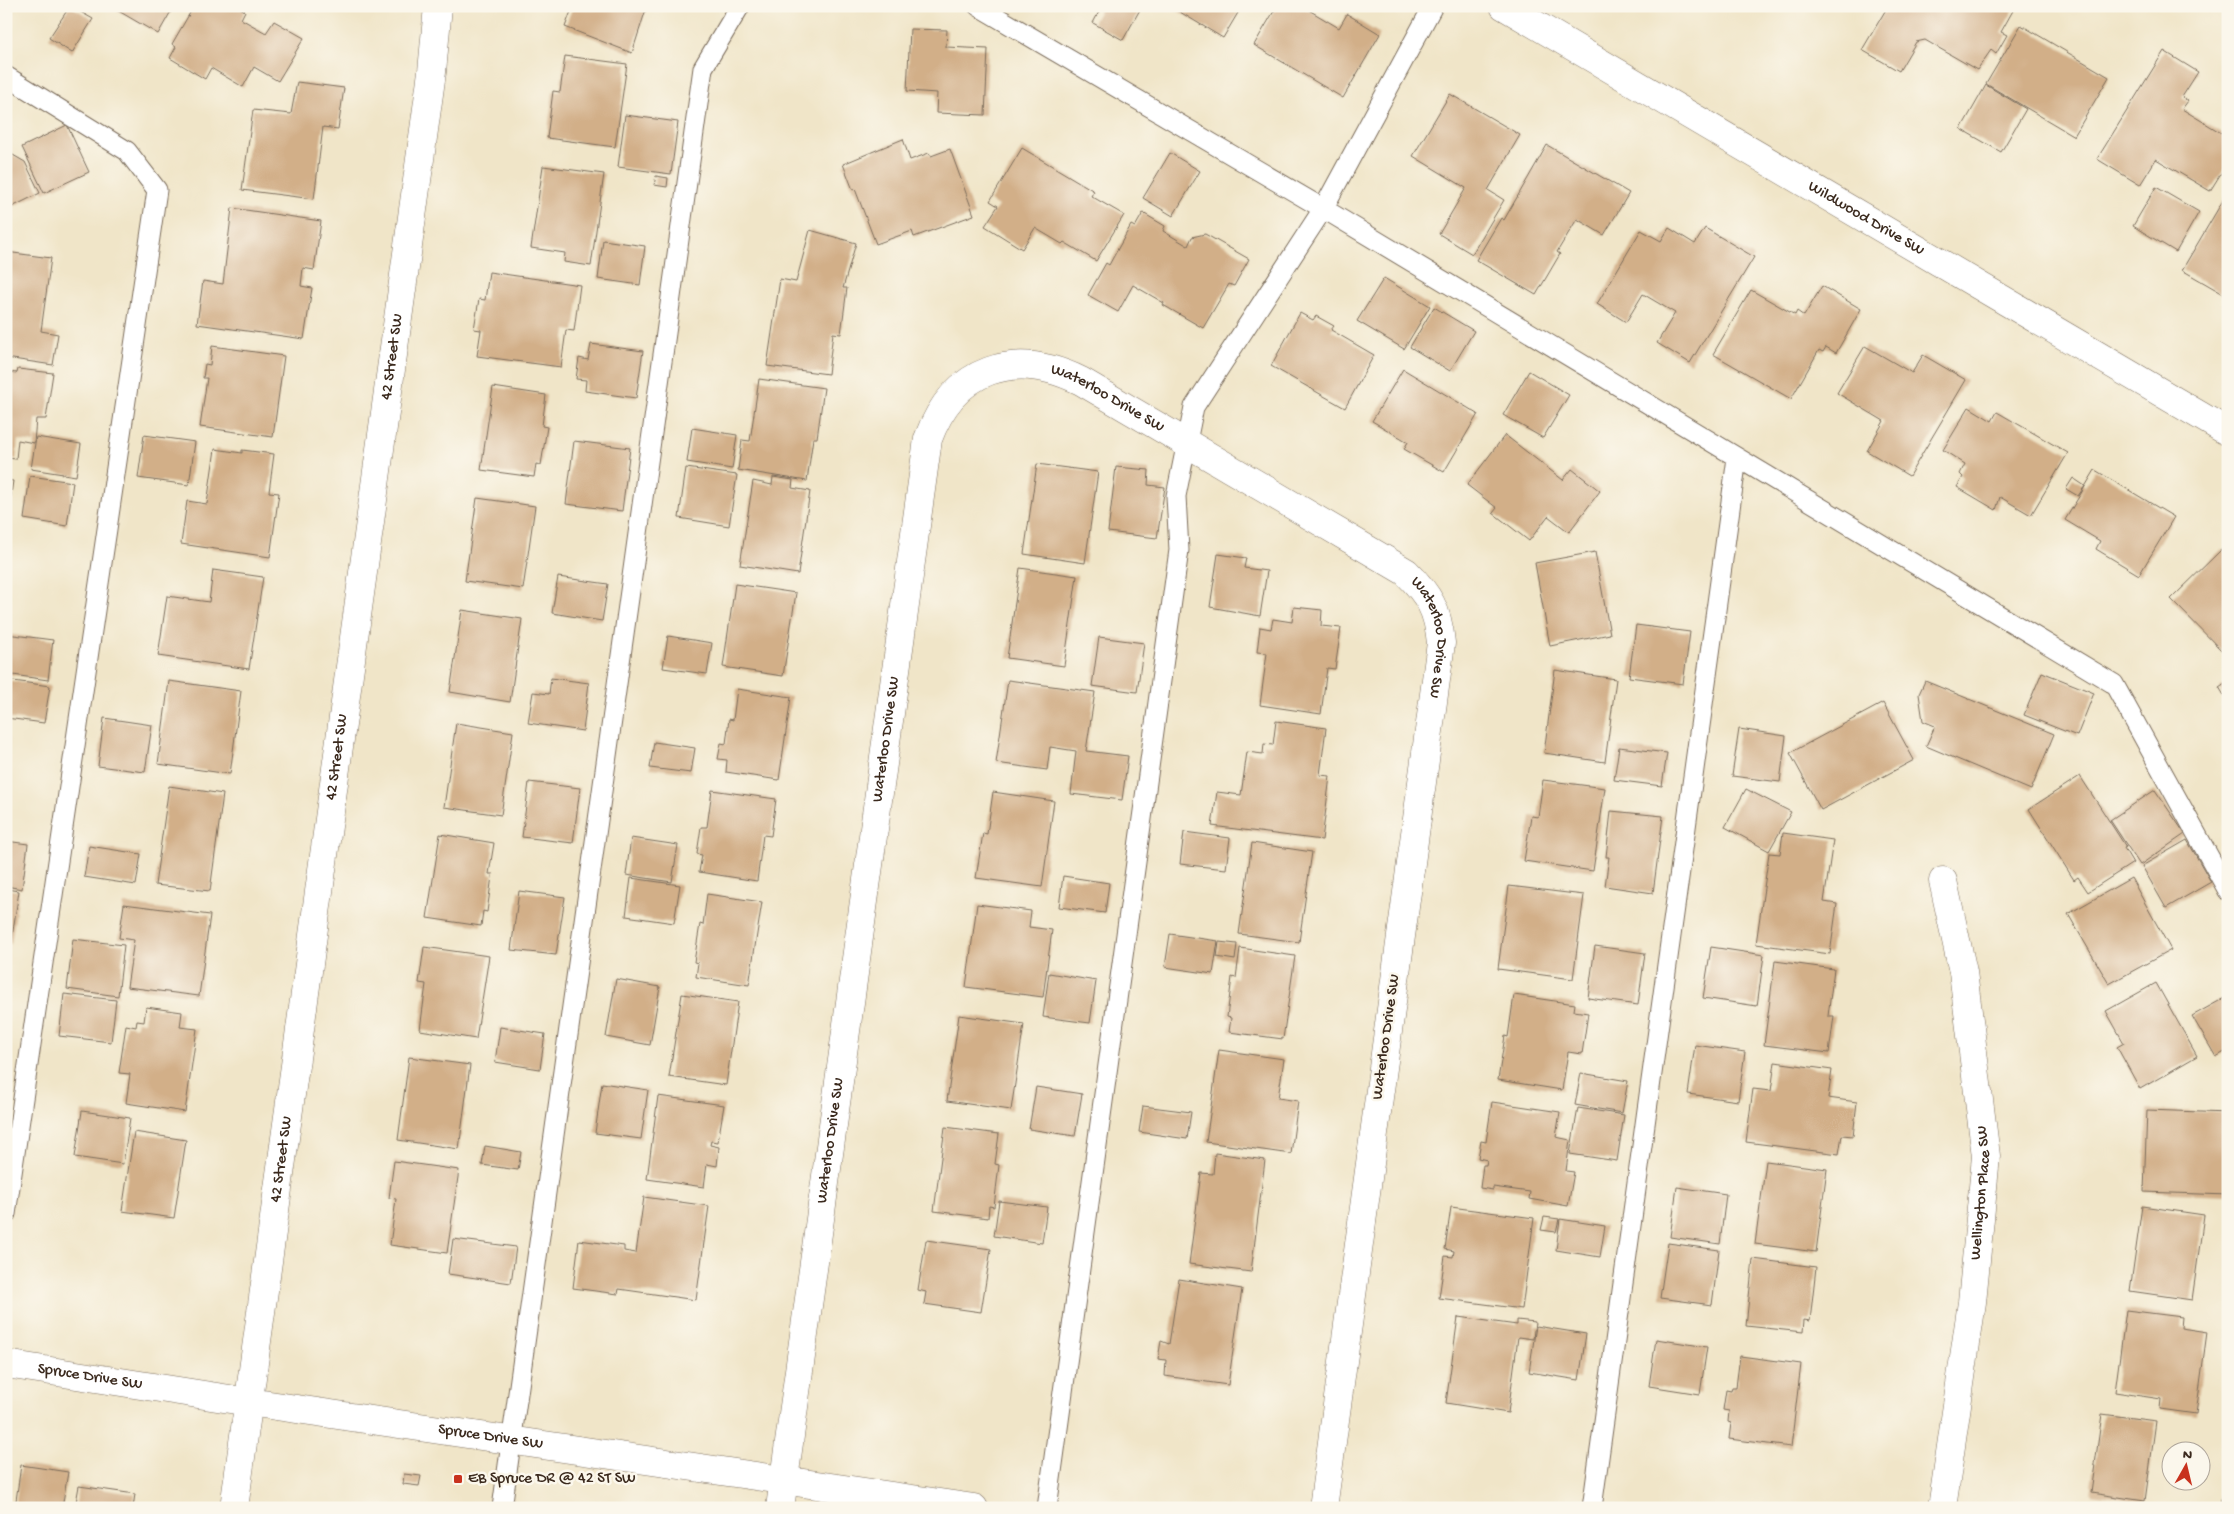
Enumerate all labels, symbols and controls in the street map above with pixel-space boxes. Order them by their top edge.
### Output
street label: Wildwood Drive SW [1804,177,1928,261]
street label: 42 Street SW [377,312,408,401]
street label: Waterloo Drive SW [1048,360,1168,437]
street label: Waterloo Drive SW [1406,573,1451,700]
street label: Waterloo Drive SW [868,675,905,803]
street label: 42 Street SW [322,712,353,801]
street label: Waterloo Drive SW [1369,973,1405,1101]
street label: Waterloo Drive SW [813,1076,849,1205]
street label: 42 Street SW [267,1115,297,1204]
street label: Wellington Place SW [1967,1124,1996,1261]
street label: Spruce Drive SW [36,1360,144,1395]
street label: Spruce Drive SW [437,1420,545,1454]
north arrow [2162,1442,2212,1492]
text: N [2182,1447,2193,1465]
place label: EB Spruce DR @ 42 ST SW [468,1470,636,1489]
marker: EB Spruce DR @ 42 ST SW [452,1473,464,1485]

